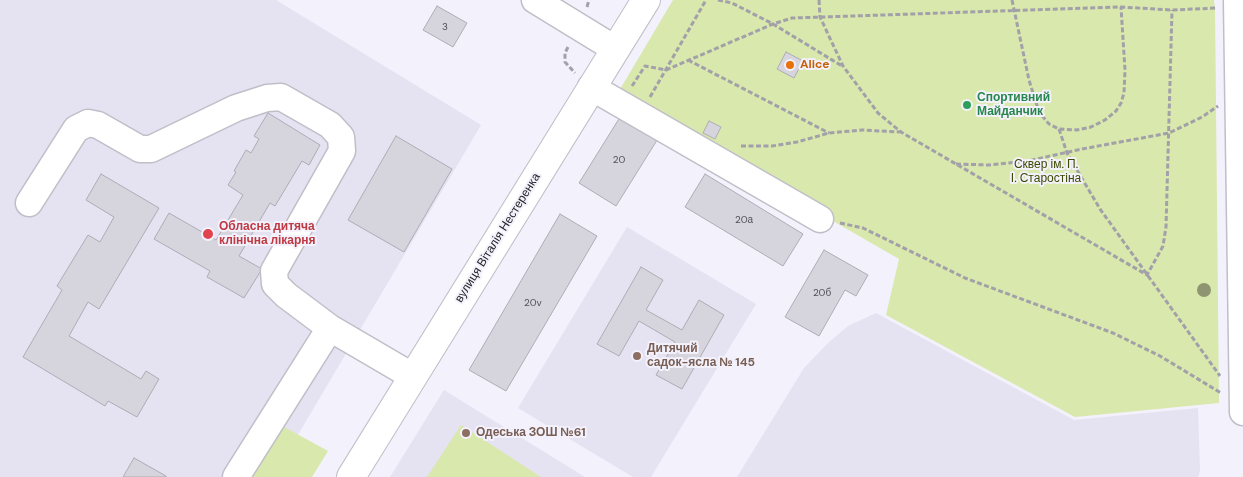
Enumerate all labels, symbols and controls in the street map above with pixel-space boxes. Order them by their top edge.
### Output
house number: 3 [442,21,448,33]
place label: Alice [800,58,830,72]
marker: Alice [784,59,796,71]
place label: Спортивний Майданчик [977,91,1050,119]
marker: Спортивний Майданчик [961,99,973,111]
house number: 20 [613,154,625,166]
park label: Сквер ім. П. І. Старостіна [1011,158,1081,186]
street label: вулиця Віталія Нестеренка [452,171,544,305]
house number: 20а [735,214,753,226]
place label: Обласна дитяча клінічна лікарня [219,220,316,248]
marker: Обласна дитяча клінічна лікарня [201,227,215,241]
house number: 20б [813,287,831,299]
house number: 20v [524,297,542,309]
place label: Дитячий садок-ясла № 145 [647,342,755,370]
marker: Дитячий садок-ясла № 145 [631,350,643,362]
place label: Одеська ЗОШ №61 [476,426,586,440]
marker: Одеська ЗОШ №61 [460,427,472,439]

